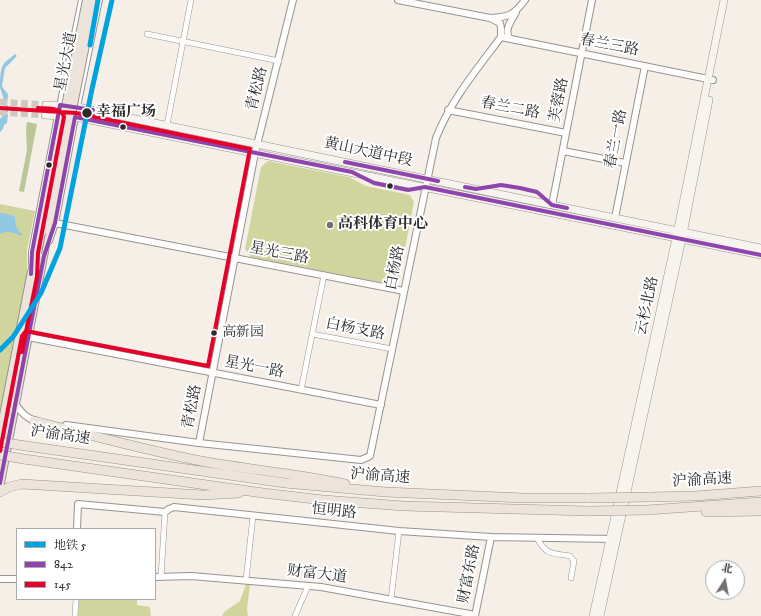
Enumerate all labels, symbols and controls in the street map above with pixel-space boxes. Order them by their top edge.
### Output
street label: 星光大道 [52,31,82,93]
street label: 春兰三路 [578,31,640,61]
street label: 青松路 [244,65,272,113]
street label: 芙蓉路 [547,76,573,124]
street label: 春兰二路 [479,94,541,124]
place label: 幸福广场 [96,104,156,122]
marker: 幸福广场 [80,106,94,120]
street label: 春兰一路 [602,108,632,170]
unlabelled marker [118,122,128,132]
street label: 黄山大道中段 [322,135,414,171]
unlabelled marker [44,160,54,170]
unlabelled marker [385,181,395,191]
place label: 高科体育中心 [338,216,428,234]
marker: 高科体育中心 [325,220,335,230]
street label: 星光三路 [248,239,310,269]
street label: 白杨路 [383,244,409,292]
street label: 云杉北路 [633,275,663,337]
street label: 白杨支路 [324,315,386,345]
place label: 高新园 [222,325,264,341]
marker: 高新园 [209,328,219,338]
street label: 星光一路 [223,353,285,383]
street label: 青松路 [180,383,206,431]
street label: 沪渝高速 [29,423,91,449]
street label: 沪渝高速 [349,466,411,488]
street label: 沪渝高速 [672,470,732,492]
street label: 恒明路 [311,501,357,523]
legend [16,528,156,600]
text: 地铁 5 [54,538,87,553]
street label: 财富东路 [455,543,485,605]
text: 842 [54,557,73,572]
north arrow [705,560,745,600]
text: 北 [720,561,734,577]
street label: 财富大道 [286,562,348,588]
text: 145 [54,577,71,592]

